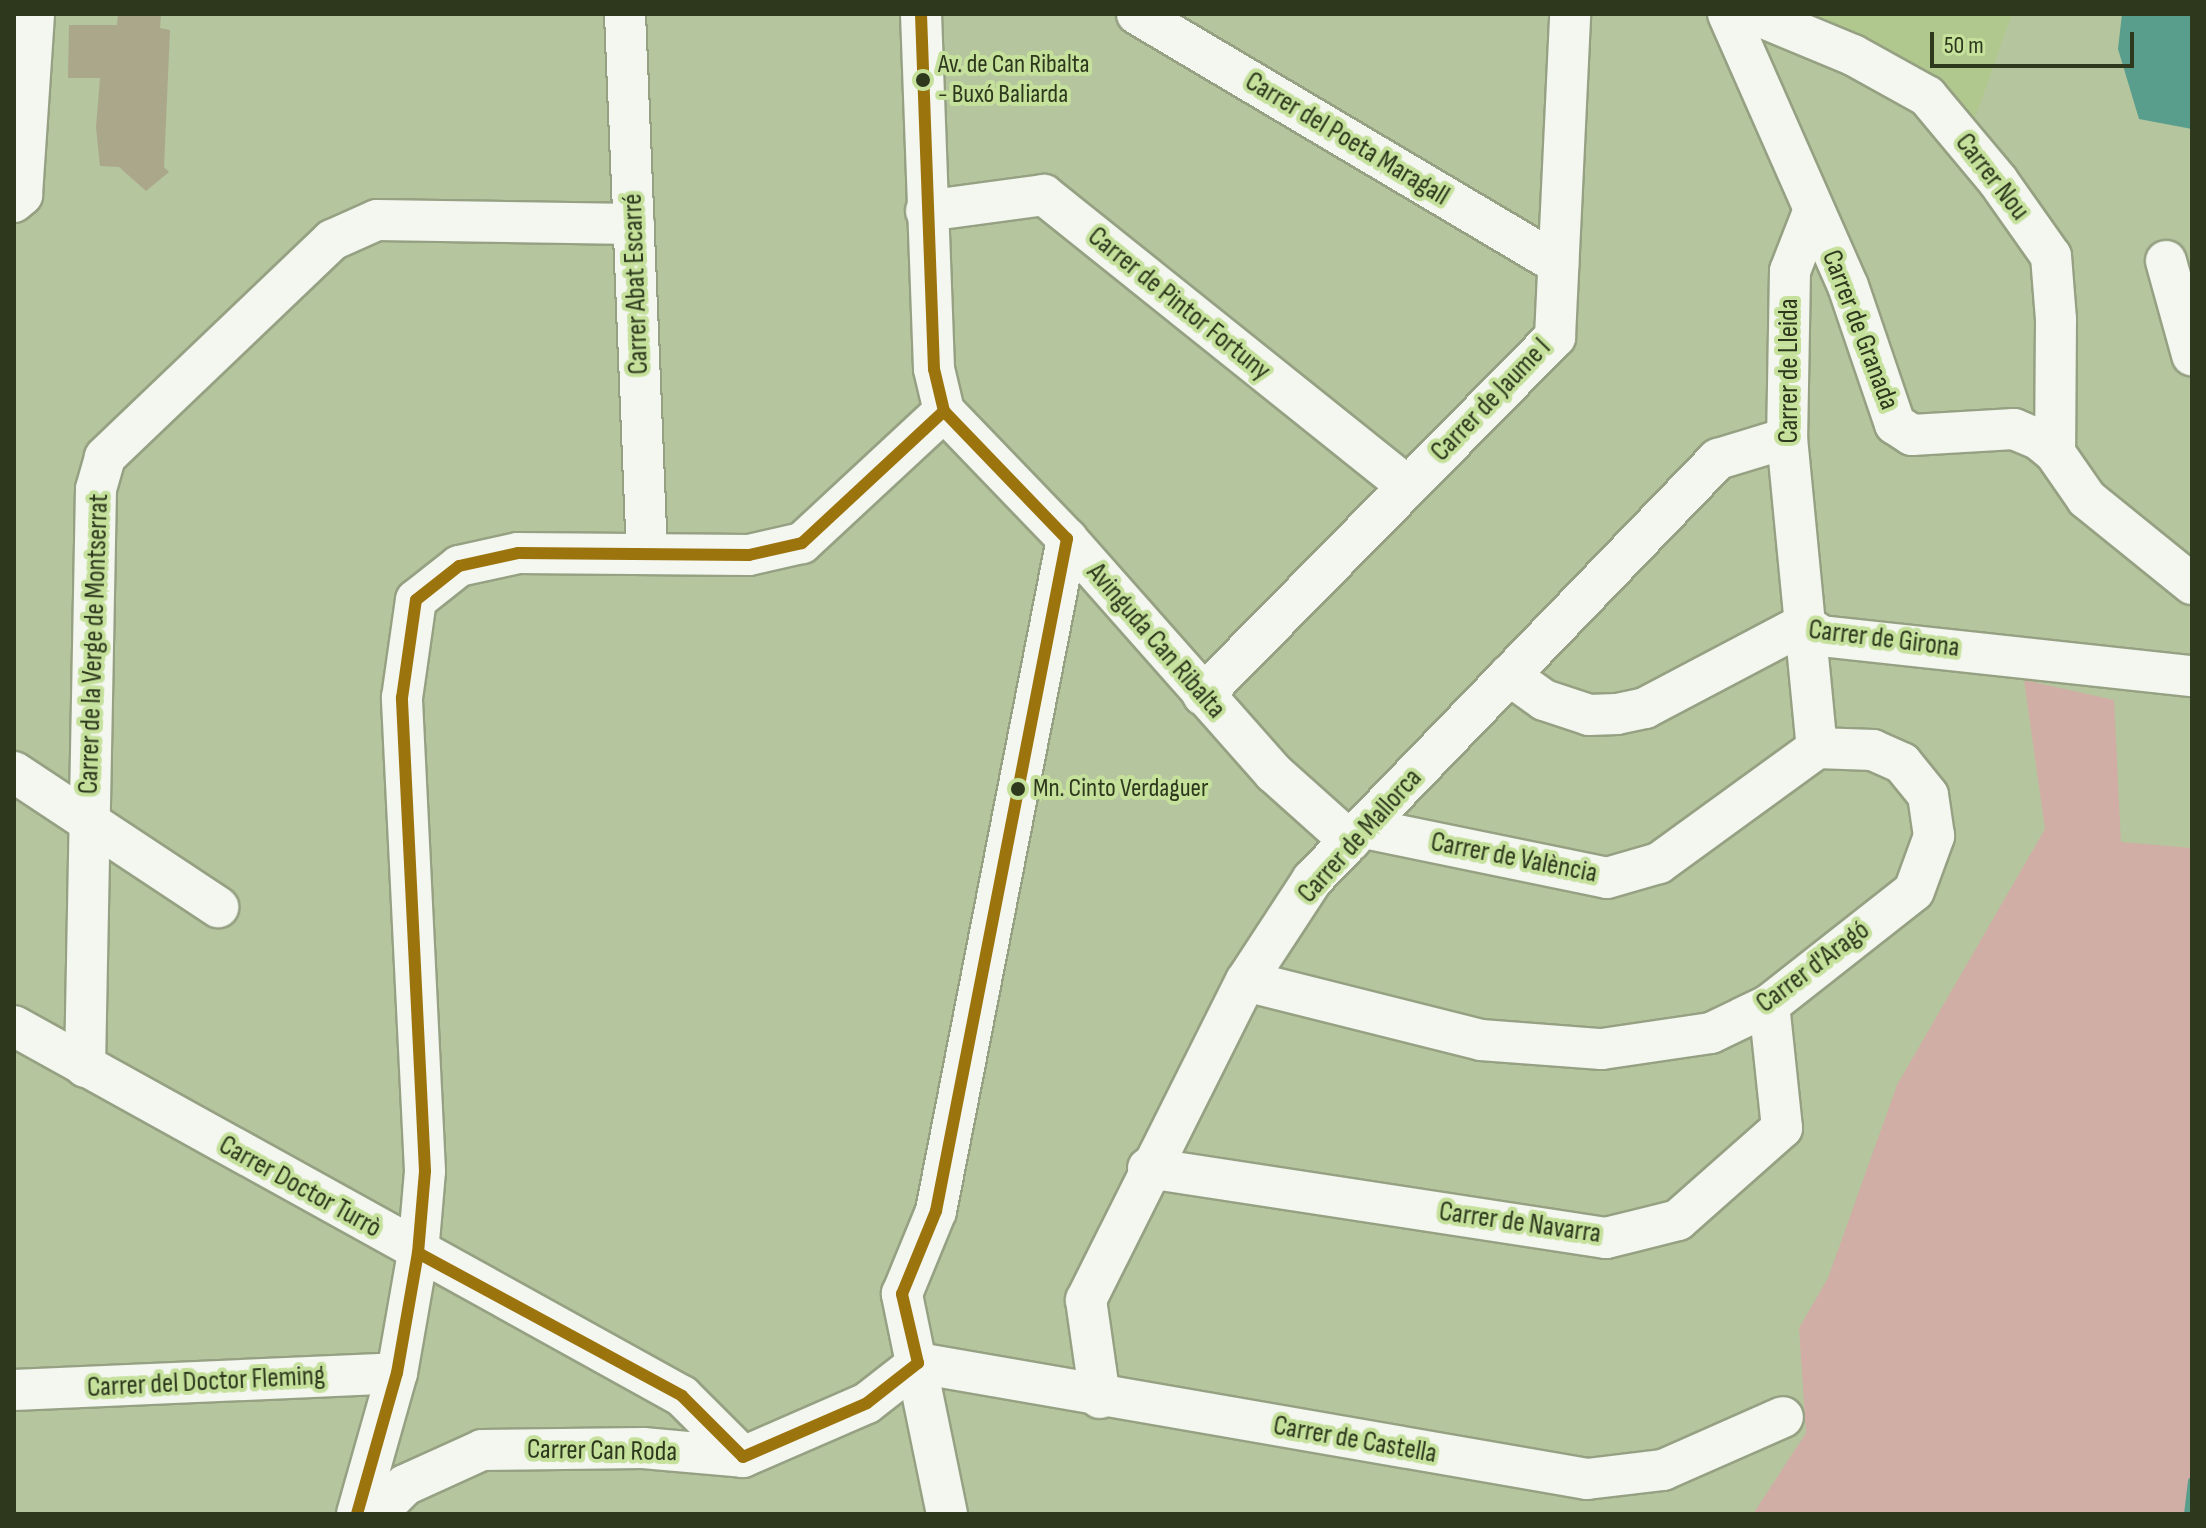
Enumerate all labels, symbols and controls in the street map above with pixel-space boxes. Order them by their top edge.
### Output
scale bar [1934,16,2138,66]
text: 50 m [1944,31,1984,60]
place label: Av. de Can Ribalta - Buxó Baliarda [938,49,1090,110]
street label: Carrer del Poeta Maragall [1239,65,1455,213]
marker: Av. de Can Ribalta - Buxó Baliarda [915,72,931,88]
street label: Carrer Nou [1948,127,2036,227]
street label: Carrer Abat Escarré [616,193,656,375]
street label: Carrer de Pintor Fortuny [1081,220,1277,388]
street label: Carrer de Granada [1814,245,1906,415]
street label: Carrer de Lleida [1772,298,1806,444]
street label: Carrer de Jaume I [1424,331,1558,469]
street label: Carrer de la Verge de Montserrat [72,493,116,795]
street label: Avinguda Can Ribalta [1079,557,1233,725]
street label: Carrer de Girona [1807,613,1961,665]
street label: Carrer de Mallorca [1291,762,1429,910]
place label: Mn. Cinto Verdaguer [1033,773,1208,805]
marker: Mn. Cinto Verdaguer [1010,781,1026,797]
street label: Carrer de València [1428,825,1600,891]
street label: Carrer d'Aragó [1750,914,1876,1020]
street label: Carrer Doctor Turrò [213,1129,387,1245]
street label: Carrer de Navarra [1437,1195,1603,1251]
street label: Carrer del Doctor Fleming [86,1359,326,1405]
street label: Carrer de Castella [1271,1409,1439,1471]
street label: Carrer Can Roda [527,1433,677,1469]

